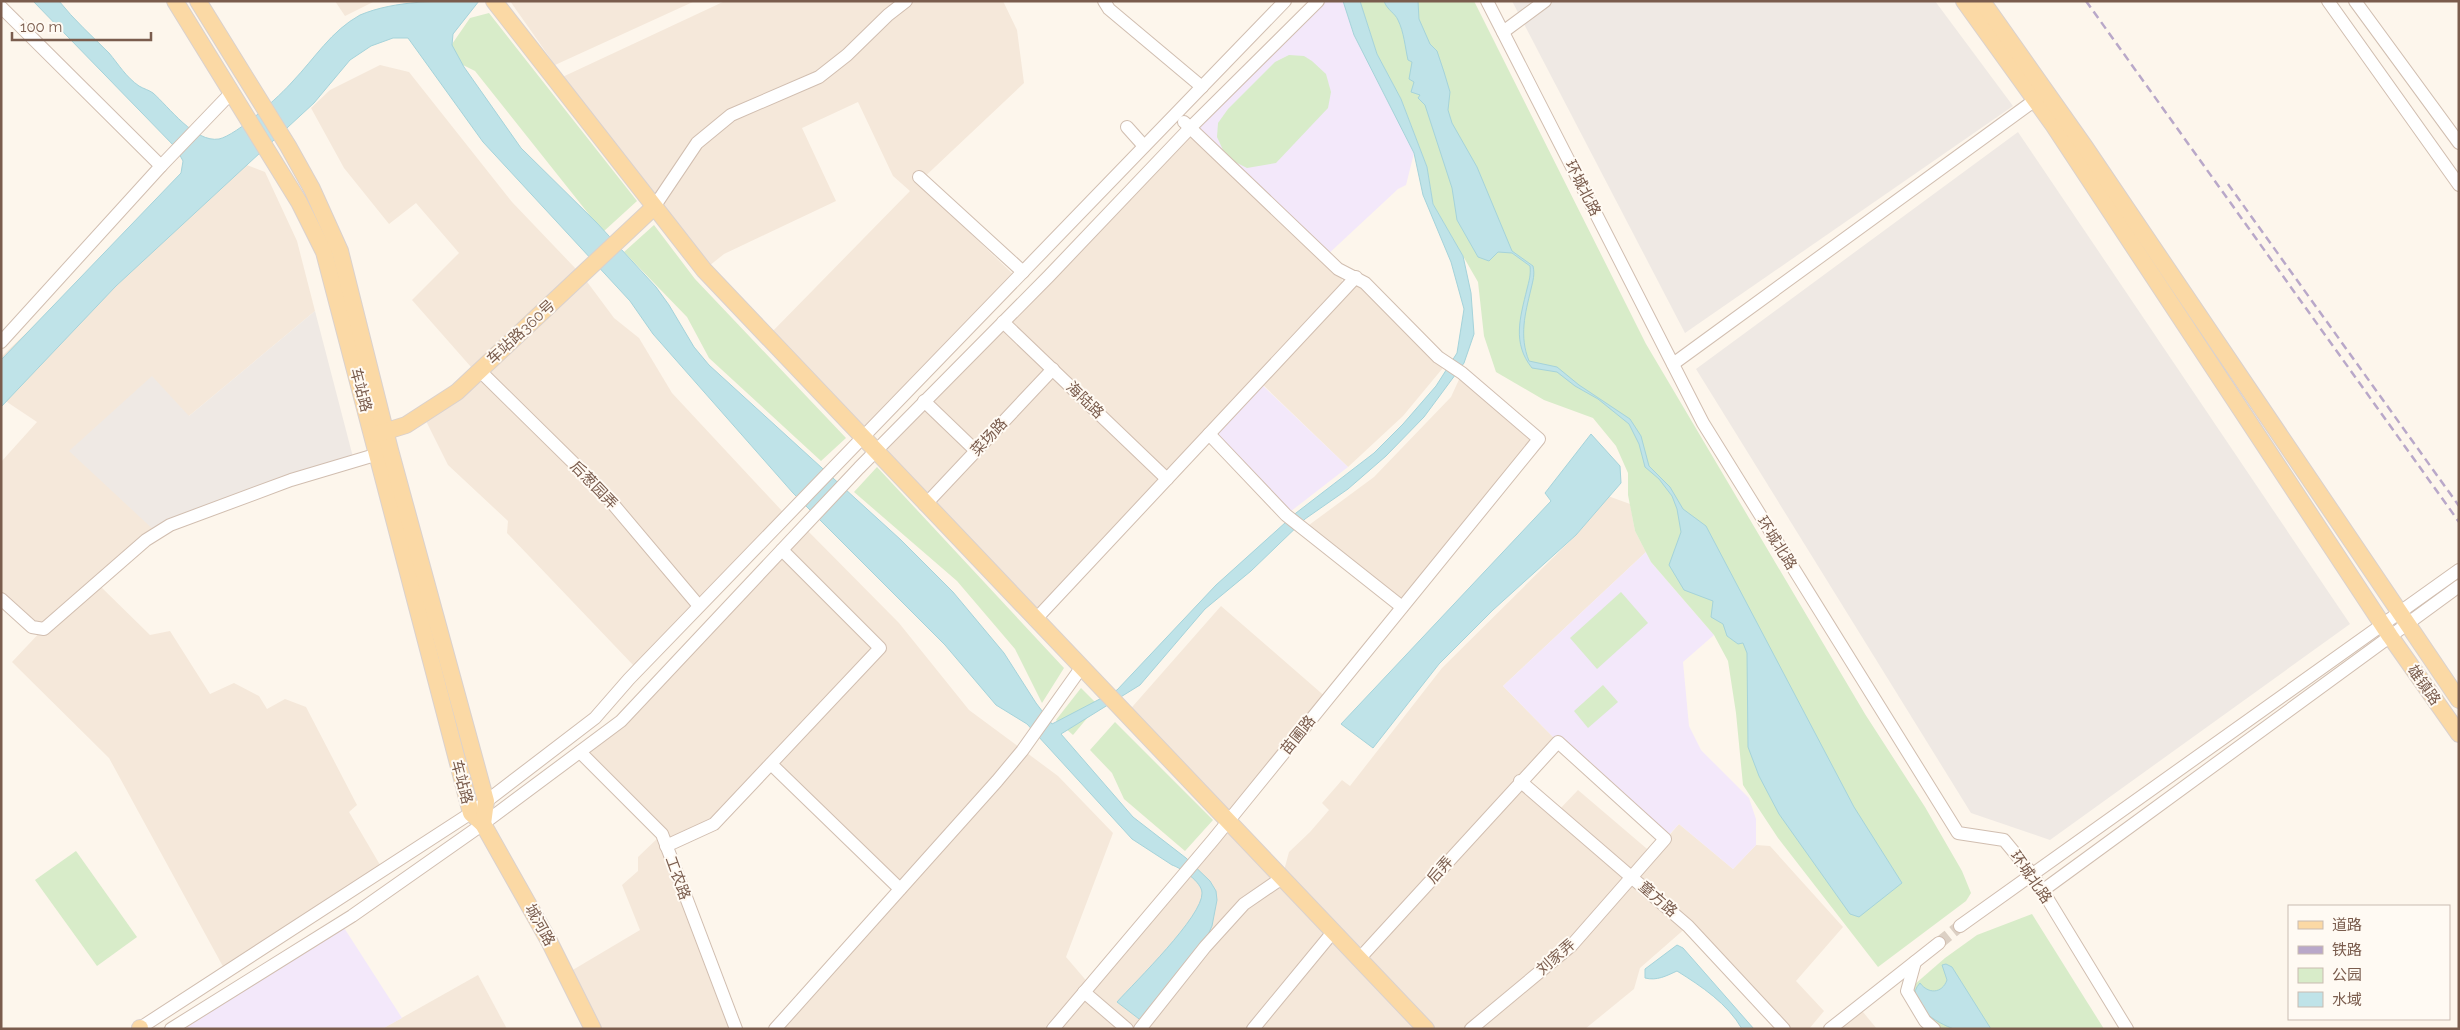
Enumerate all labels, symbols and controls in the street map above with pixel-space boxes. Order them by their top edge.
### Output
scale bar [12,10,151,42]
text: 100 m [20,18,62,36]
street label: 环城北路 [1561,157,1605,219]
street label: 车站路360号 [483,296,559,368]
street label: 车站路 [346,366,376,414]
street label: 海陆路 [1063,378,1107,422]
street label: 菜场路 [967,414,1011,460]
street label: 后葱园弄 [567,457,621,513]
street label: 环城北路 [1753,513,1801,573]
street label: 雄镇路 [2404,661,2444,709]
street label: 苗圃路 [1277,712,1319,758]
street label: 车站路 [447,758,477,806]
street label: 环城北路 [2006,847,2056,907]
street label: 后弄 [1423,853,1457,887]
street label: 工农路 [662,854,694,902]
street label: 童方路 [1635,877,1681,921]
street label: 城河路 [521,901,559,949]
legend [2288,905,2450,1020]
text: 道路 [2332,916,2362,934]
street label: 刘家弄 [1533,935,1579,979]
text: 铁路 [2332,941,2362,959]
text: 公园 [2332,966,2362,984]
text: 水域 [2332,991,2362,1009]

